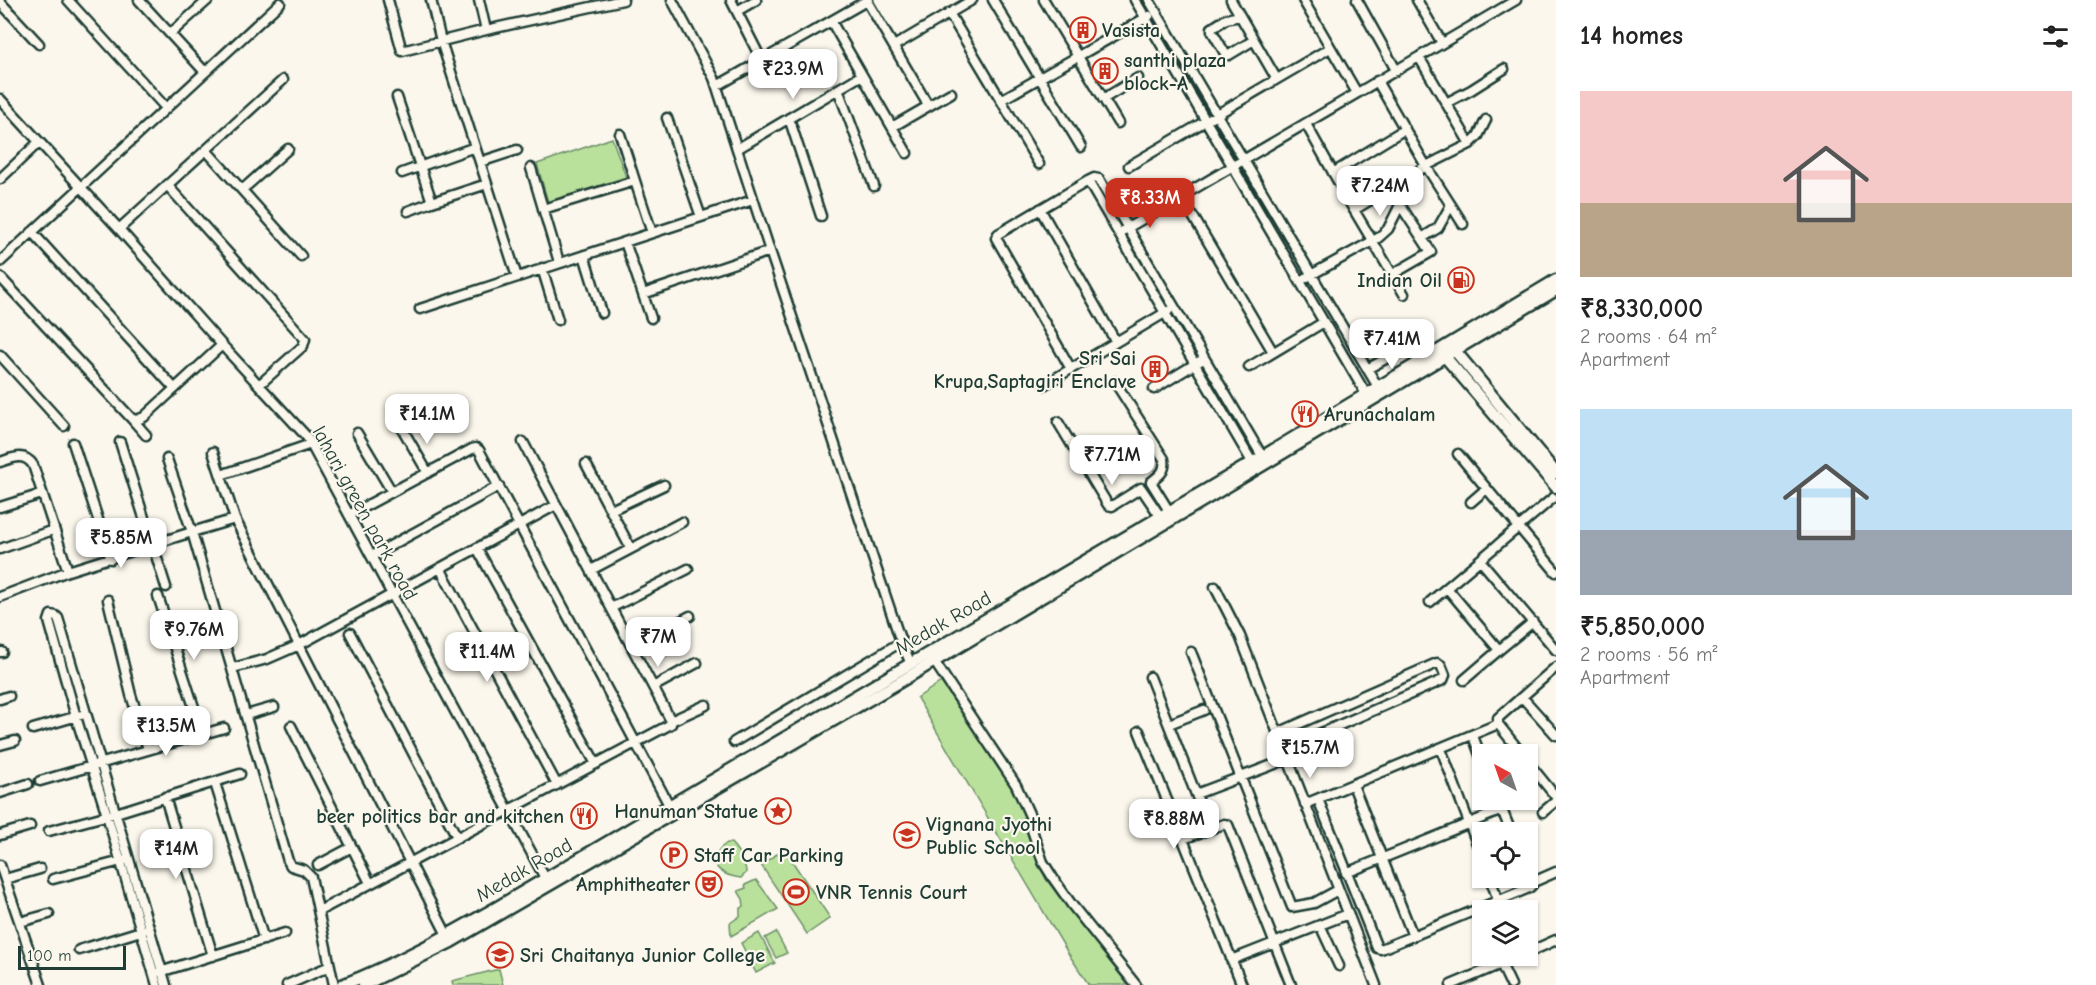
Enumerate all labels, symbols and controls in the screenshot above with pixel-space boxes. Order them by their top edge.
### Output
building icon: Vasista [1068,15,1098,45]
place label: Vasista [1102,19,1160,42]
icon: filters [2039,20,2072,53]
text: 14 homes [1580,21,1683,51]
pin: ₹23.9M [744,49,842,100]
place label: santhi plaza block-A [1124,49,1226,95]
building icon: santhi plaza block-A [1090,56,1120,86]
text: ₹23.9M [762,57,824,80]
icon: home [1772,130,1880,238]
pin: ₹7.24M [1331,166,1429,217]
text: ₹7.24M [1351,174,1409,197]
pin: ₹8.33M [1101,178,1199,229]
text: ₹8.33M [1119,186,1181,209]
fuel station icon: Indian Oil [1446,265,1476,295]
place label: Indian Oil [1357,269,1442,292]
text: ₹8,330,000 [1580,294,1703,324]
pin: ₹7.41M [1343,319,1441,370]
text: 2 rooms · 64 m² [1580,325,1716,348]
text: ₹7.41M [1363,327,1421,350]
place label: Sri Sai Krupa,Saptagiri Enclave [933,347,1136,393]
text: Apartment [1580,348,1670,371]
building icon: Sri Sai Krupa,Saptagiri Enclave [1140,354,1170,384]
pin: ₹14.1M [378,394,476,445]
restaurant icon: Arunachalam [1290,399,1320,429]
text: ₹14.1M [399,402,455,425]
place label: Arunachalam [1324,403,1435,426]
street label: lahari green park road [308,422,422,604]
pin: ₹7.71M [1063,435,1161,486]
text: ₹7.71M [1083,443,1141,466]
icon: home [1772,448,1880,556]
pin: ₹5.85M [72,518,170,569]
text: ₹5.85M [90,526,152,549]
street label: Medak Road [891,586,995,660]
pin: ₹9.76M [145,610,243,661]
text: ₹5,850,000 [1580,612,1705,642]
pin: ₹7M [629,617,687,668]
text: ₹9.76M [164,618,224,641]
text: ₹7M [640,625,676,648]
pin: ₹11.4M [438,632,536,683]
text: ₹11.4M [459,640,515,663]
text: 2 rooms · 56 m² [1580,643,1718,666]
text: Apartment [1580,666,1670,689]
pin: ₹13.5M [117,706,215,757]
text: ₹13.5M [136,714,196,737]
pin: ₹15.7M [1261,728,1359,779]
text: ₹15.7M [1281,736,1339,759]
north arrow [1472,744,1538,810]
map controls [1472,744,1538,966]
place icon: Hanuman Statue [763,796,793,826]
pin: ₹8.88M [1125,799,1223,850]
place label: Hanuman Statue [614,800,758,823]
restaurant icon: beer politics bar and kitchen [569,801,599,831]
place label: beer politics bar and kitchen [316,805,564,828]
text: ₹8.88M [1143,807,1205,830]
place label: Vignana Jyothi Public School [926,813,1052,859]
school or university icon: Vignana Jyothi Public School [892,820,922,850]
button: locate [1472,822,1538,888]
pin: ₹14M [140,829,212,880]
street label: Medak Road [472,833,576,907]
text: ₹14M [154,837,198,860]
parking icon: Staff Car Parking [659,840,689,870]
place label: Staff Car Parking [694,844,844,867]
theatre icon: Amphitheater [694,869,724,899]
place label: Amphitheater [576,873,690,896]
sports icon: VNR Tennis Court [781,877,811,907]
place label: VNR Tennis Court [816,881,967,904]
button: layers [1472,900,1538,966]
school or university icon: Sri Chaitanya Junior College [485,940,515,970]
scale bar [18,943,126,970]
place label: Sri Chaitanya Junior College [520,944,765,967]
text: 100 m [27,947,71,965]

